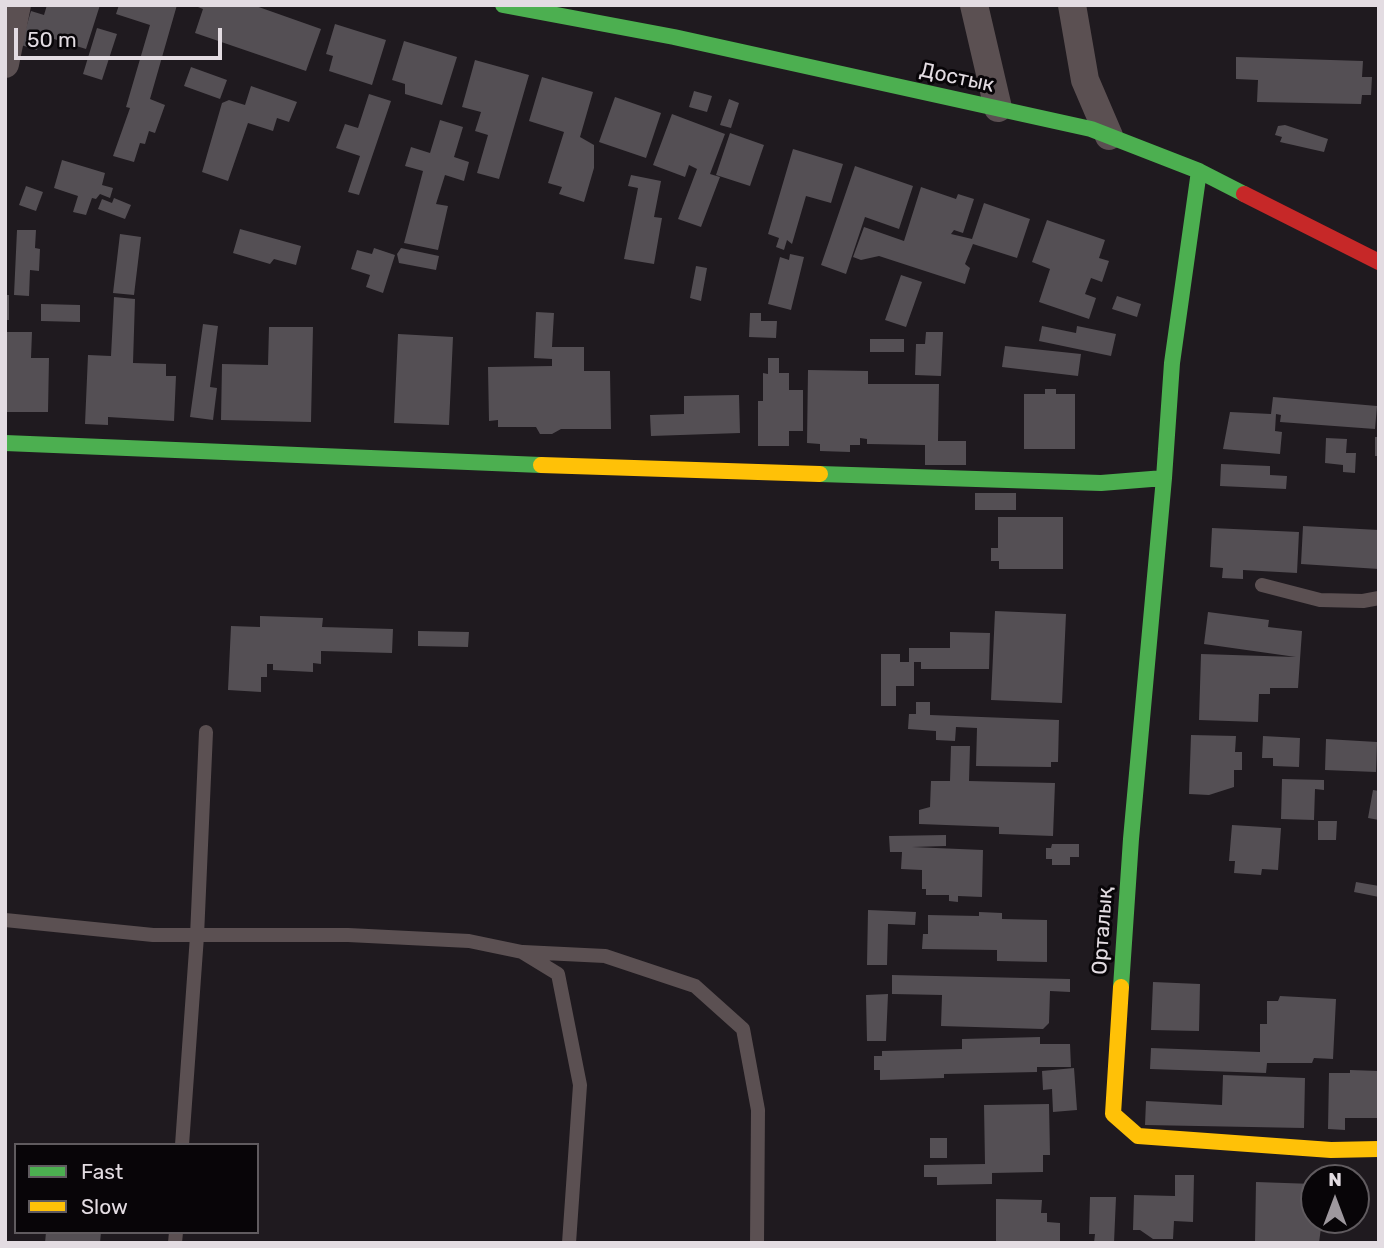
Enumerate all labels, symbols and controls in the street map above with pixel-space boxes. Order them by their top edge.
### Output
scale bar [18,14,226,58]
text: 50 m [27,27,77,52]
street label: Достык [918,58,996,98]
street label: Орталық [1087,886,1119,976]
legend [14,1143,259,1234]
text: Fast [81,1159,123,1184]
north arrow [1300,1164,1370,1234]
text: N [1328,1168,1342,1191]
text: Slow [81,1194,128,1219]

